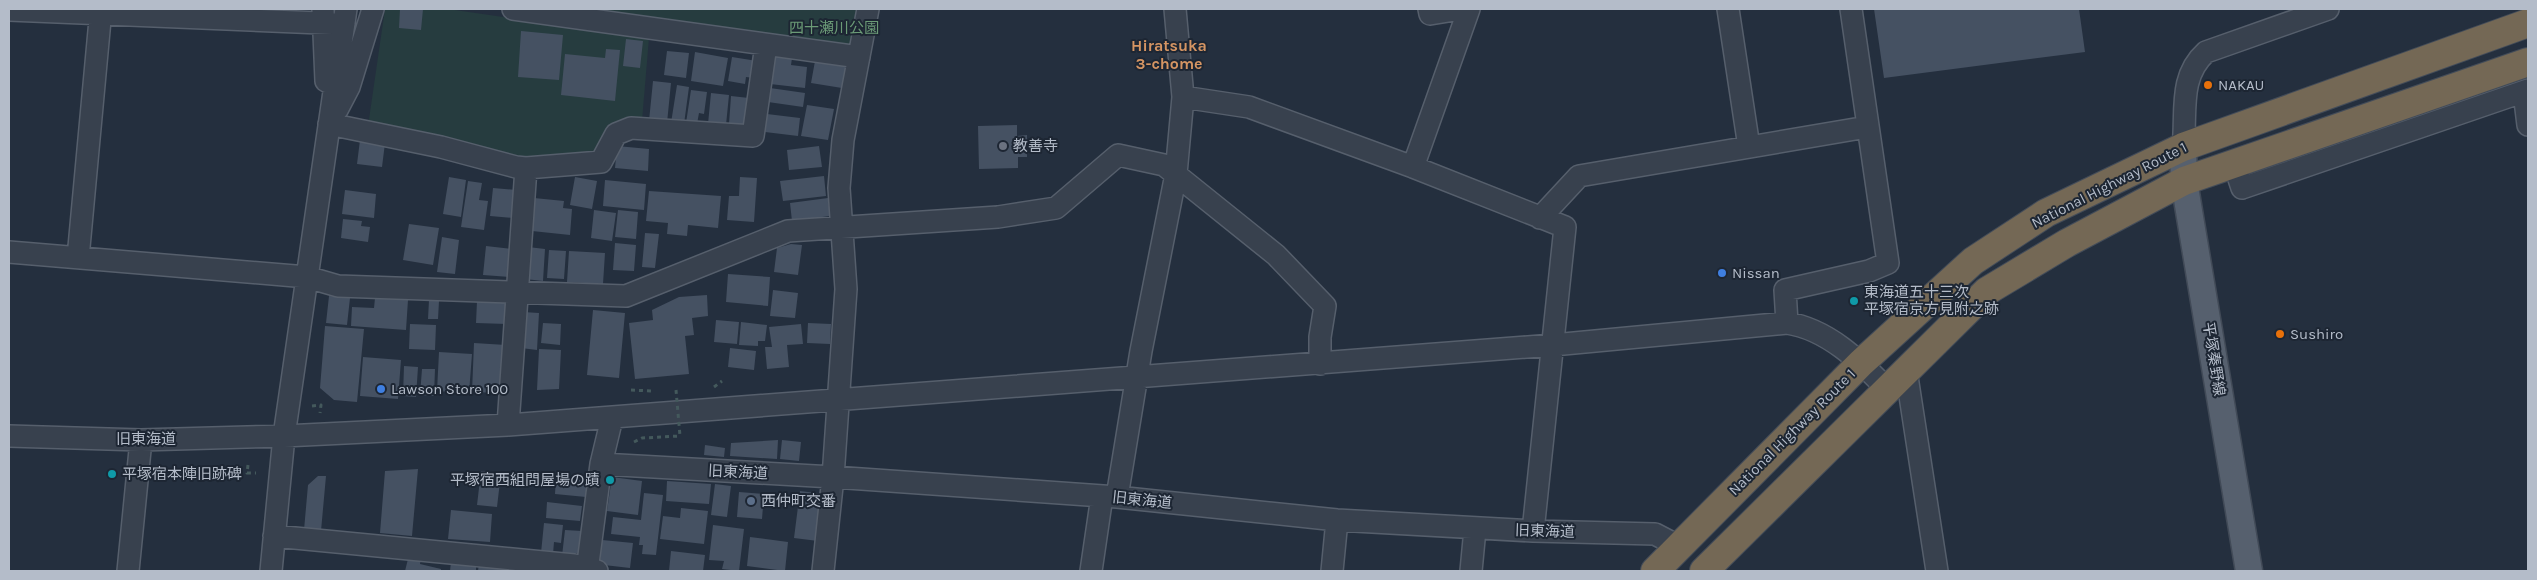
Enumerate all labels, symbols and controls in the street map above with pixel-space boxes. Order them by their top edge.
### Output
park label: 四十瀬川公園 [789,19,879,37]
district label: Hiratsuka 3-chome [1131,36,1207,73]
place label: NAKAU [2218,76,2264,94]
marker: NAKAU [2202,79,2214,91]
place label: 教善寺 [1013,137,1058,155]
street label: National Highway Route 1 [2028,138,2190,232]
marker: 教善寺 [997,140,1009,152]
place label: Nissan [1732,264,1780,282]
marker: Nissan [1716,267,1728,279]
place label: 東海道五十三次 平塚宿京方見附之跡 [1864,283,1999,318]
marker: 東海道五十三次 平塚宿京方見附之跡 [1848,295,1860,307]
street label: 平塚秦野線 [2199,321,2229,397]
place label: Sushiro [2290,325,2343,343]
marker: Sushiro [2274,328,2286,340]
street label: National Highway Route 1 [1725,365,1859,499]
place label: Lawson Store 100 [391,380,508,398]
marker: Lawson Store 100 [375,383,387,395]
street label: 旧東海道 [116,430,176,448]
street label: 旧東海道 [708,461,768,483]
place label: 平塚宿本陣旧跡碑 [122,465,242,483]
marker: 平塚宿本陣旧跡碑 [106,468,118,480]
place label: 平塚宿西組問屋場の蹟 [450,471,600,489]
marker: 平塚宿西組問屋場の蹟 [604,474,616,486]
street label: 旧東海道 [1111,488,1173,512]
place label: 西仲町交番 [761,492,836,510]
marker: 西仲町交番 [745,495,757,507]
street label: 旧東海道 [1515,521,1575,541]

